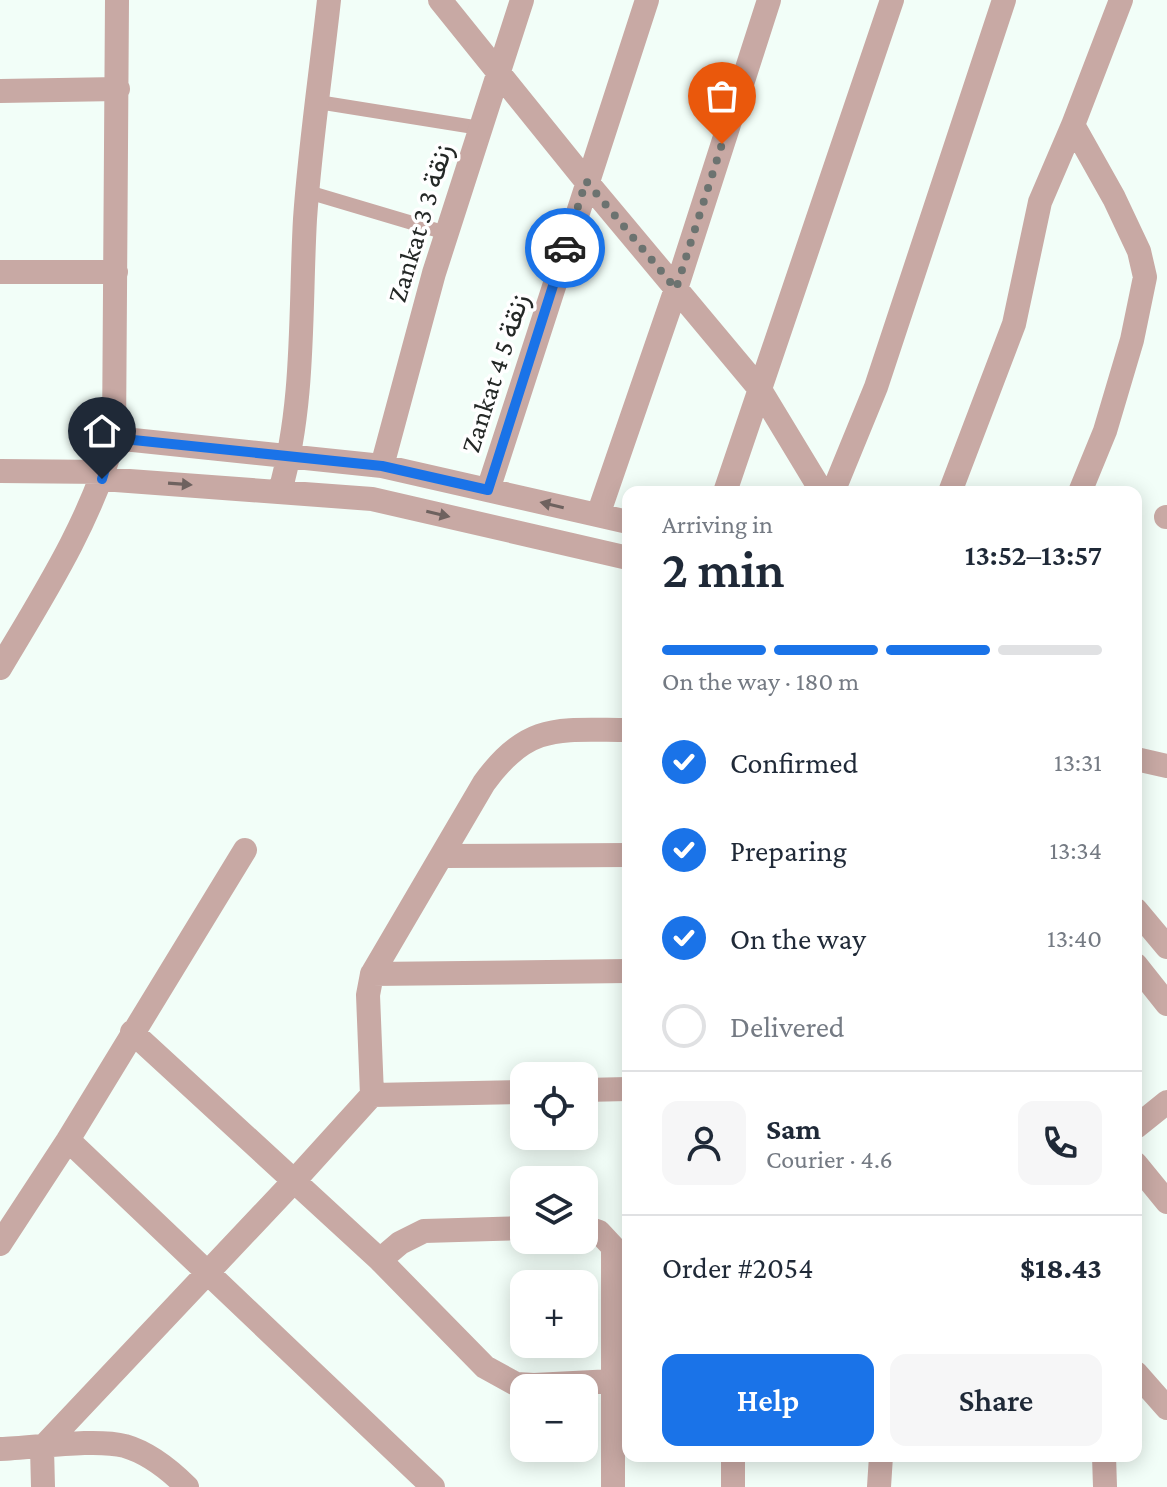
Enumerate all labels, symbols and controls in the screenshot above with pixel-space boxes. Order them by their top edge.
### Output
pin [688,62,756,144]
icon: bag [700,74,744,118]
street label: Zankat 3 زنقة 3 [381,140,460,307]
courier [525,208,605,288]
icon: car [543,226,587,270]
street label: Zankat 4 زنقة 5 [454,290,537,457]
pin [68,397,136,479]
icon: home [80,409,124,453]
one-way arrow [168,478,193,491]
one-way arrow [539,498,564,510]
one-way arrow [426,509,451,521]
text: Arriving in [662,510,773,539]
text: 13:52–13:57 [965,538,1102,571]
text: 2 min [662,540,785,598]
text: On the way · 180 m [662,667,859,696]
icon: check [662,740,706,784]
text: Confirmed [730,746,858,779]
text: 13:31 [1054,748,1102,777]
icon: check [662,828,706,872]
text: Preparing [730,834,847,867]
text: 13:34 [1049,836,1102,865]
icon: check [662,916,706,960]
text: On the way [730,922,866,955]
text: 13:40 [1047,924,1102,953]
text: Delivered [730,1010,845,1043]
map controls [510,1062,598,1462]
button: locate [510,1062,598,1150]
button: person [662,1101,746,1185]
button: phone [1018,1101,1102,1185]
text: Sam [766,1112,821,1145]
text: Courier · 4.6 [766,1145,893,1174]
button: layers [510,1166,598,1254]
text: Order #2054 [662,1251,814,1284]
text: $18.43 [1020,1251,1102,1284]
button: + [510,1270,598,1358]
button: Help [662,1354,874,1446]
button: Share [890,1354,1102,1446]
button: − [510,1374,598,1462]

